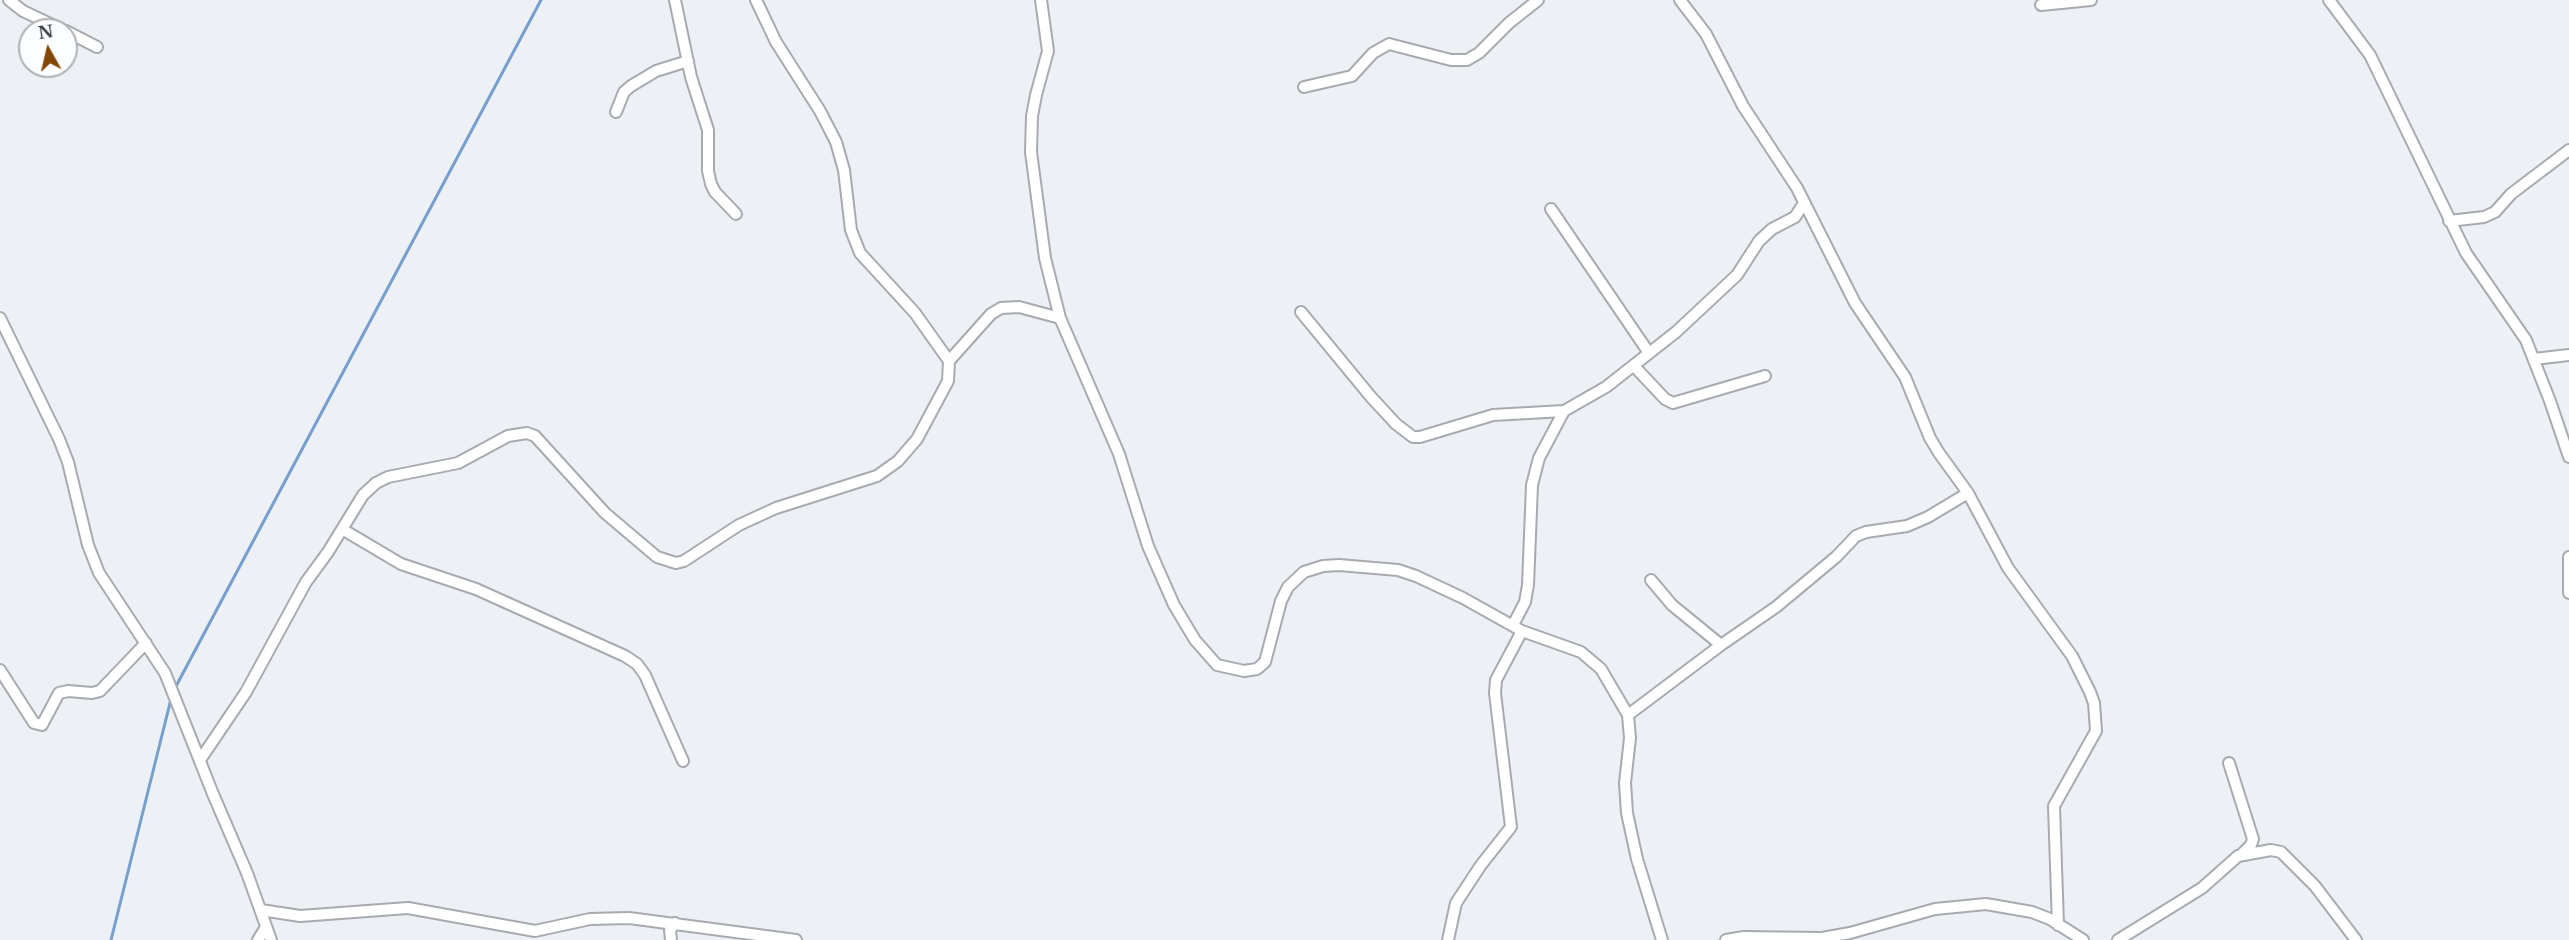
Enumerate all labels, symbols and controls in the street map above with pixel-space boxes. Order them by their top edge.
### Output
north arrow [18,18,78,78]
text: N [37,21,55,43]

